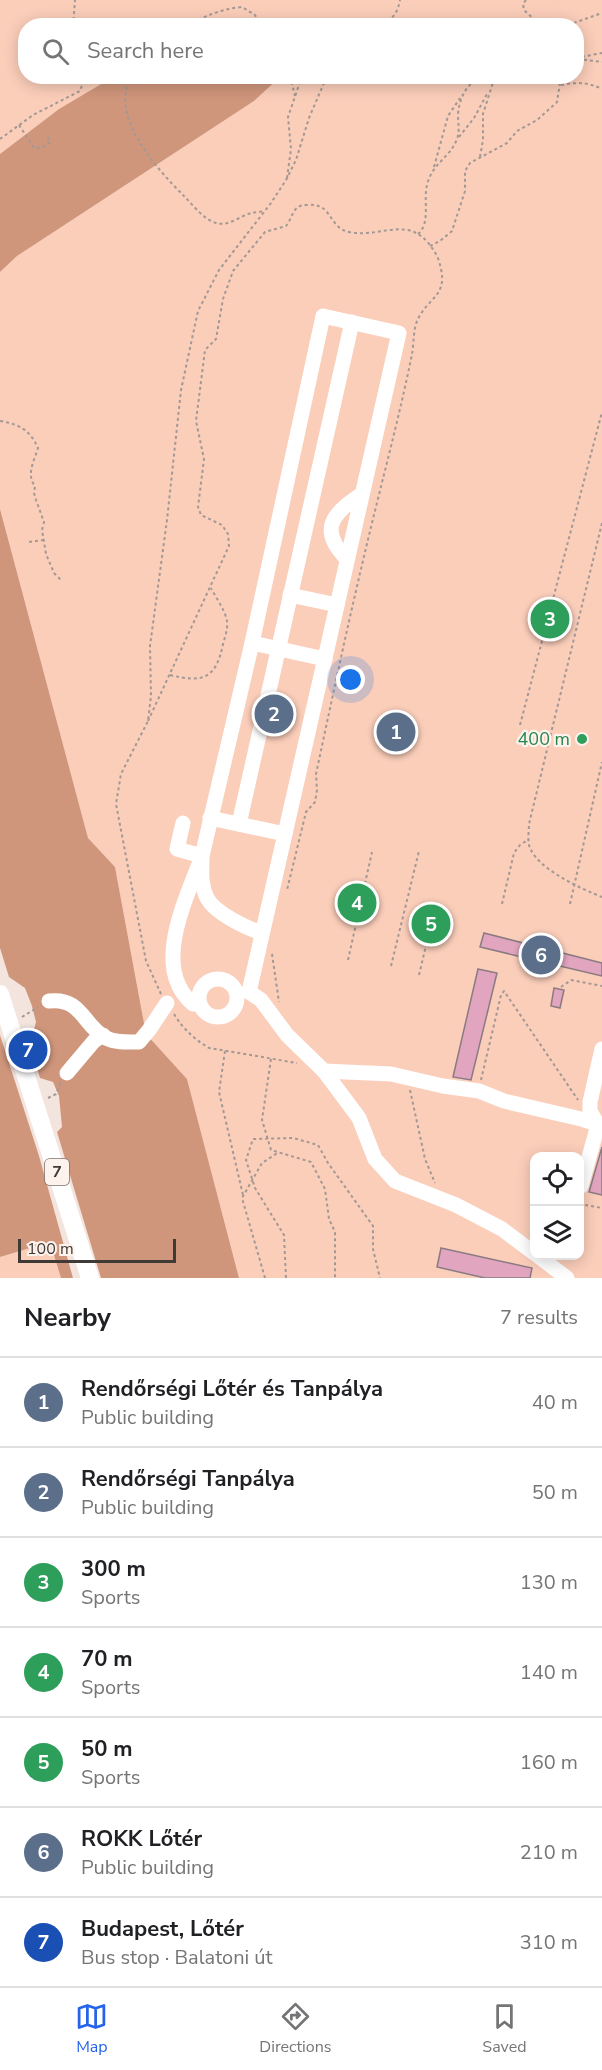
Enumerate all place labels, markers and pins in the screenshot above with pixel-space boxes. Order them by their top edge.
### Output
pin: 3 [530,596,570,642]
pin: 2 [254,692,294,736]
pin: 1 [376,710,416,754]
place label: 400 m [518,727,570,751]
marker: 400 m [575,732,589,746]
pin: 4 [338,880,376,926]
pin: 5 [412,902,450,946]
pin: 6 [522,932,560,978]
pin: 7 [9,1028,48,1072]

